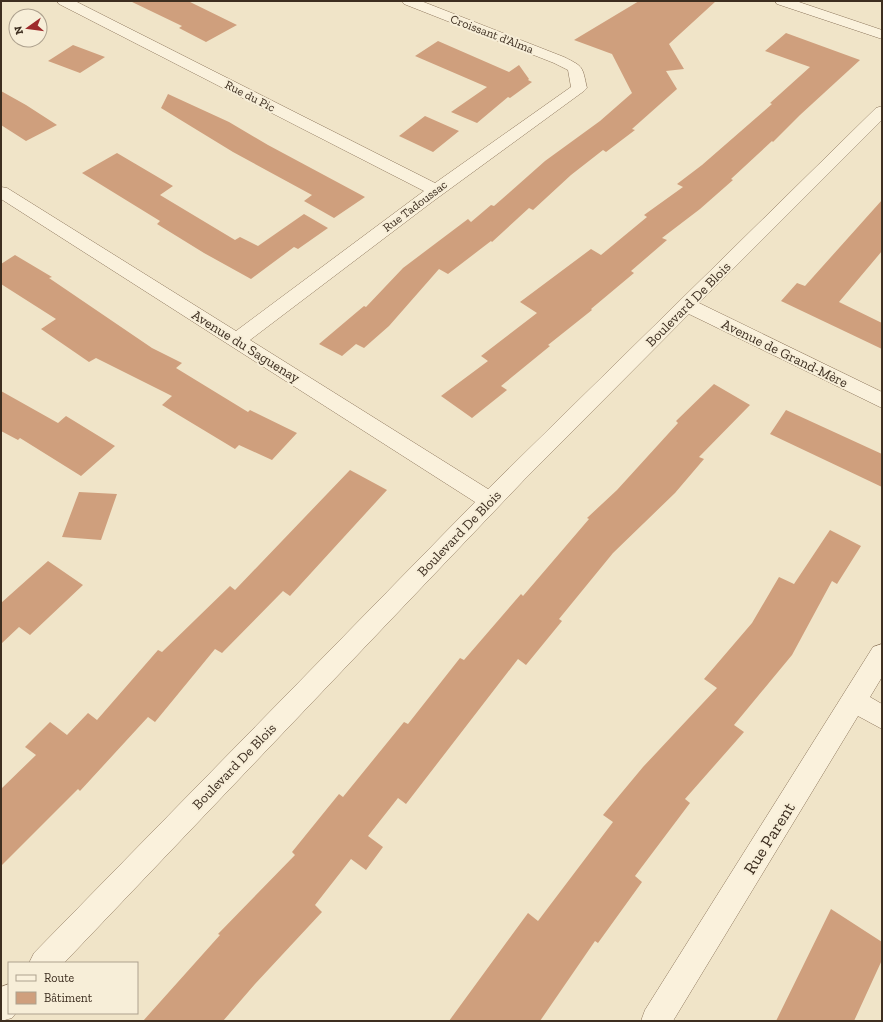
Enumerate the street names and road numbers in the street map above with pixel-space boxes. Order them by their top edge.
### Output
street label: Croissant d'Alma [449,12,536,56]
street label: Rue du Pic [223,77,278,115]
street label: Rue Tadoussac [380,177,450,235]
street label: Boulevard De Blois [642,258,734,350]
street label: Avenue du Saguenay [189,306,304,387]
street label: Avenue de Grand-Mère [719,315,851,392]
street label: Boulevard De Blois [414,487,505,580]
street label: Boulevard De Blois [189,720,280,813]
street label: Rue Parent [739,798,799,878]

